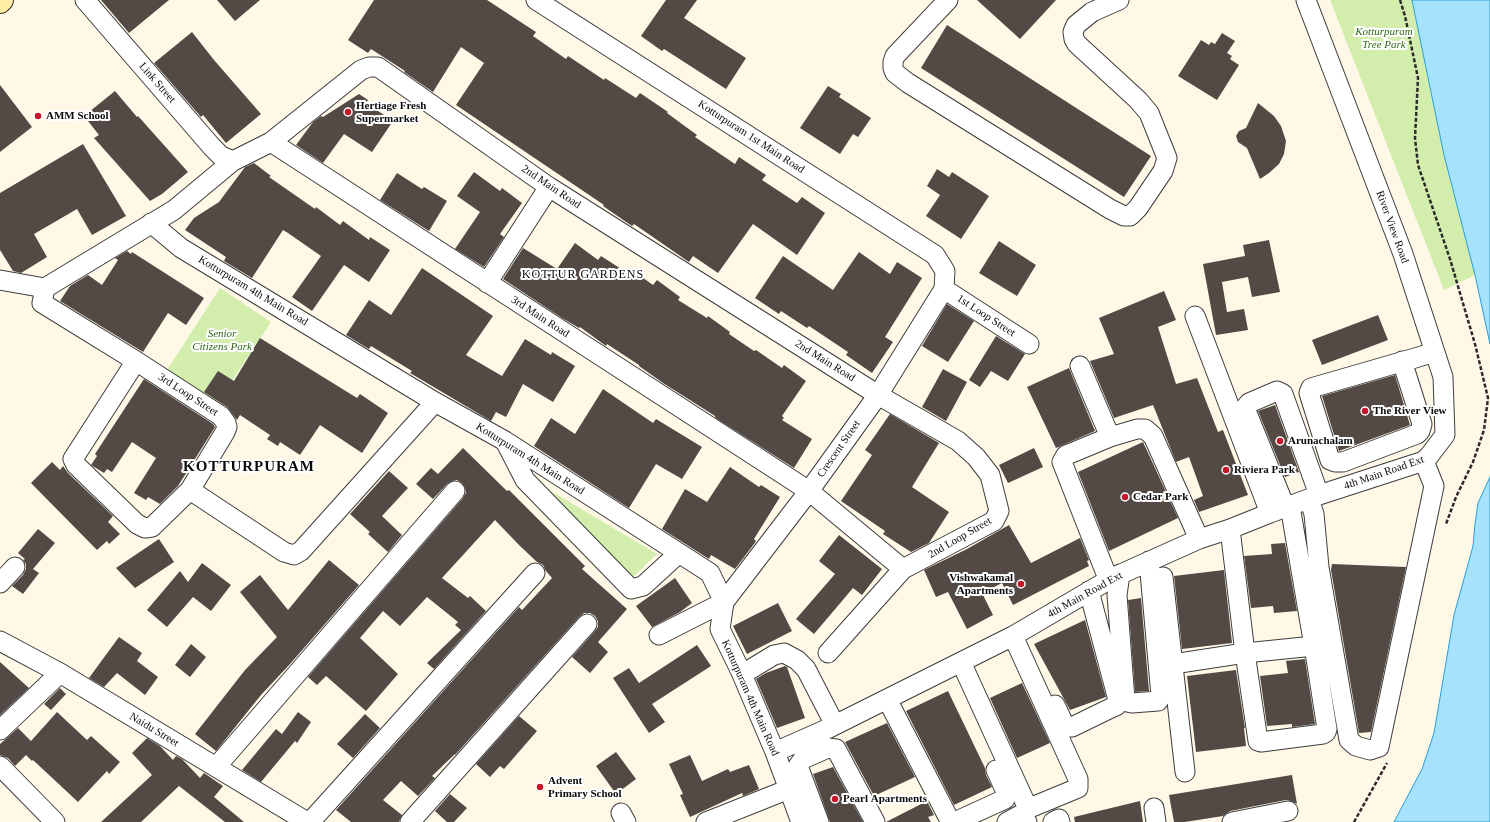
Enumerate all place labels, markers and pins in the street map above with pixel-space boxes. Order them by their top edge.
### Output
place label: Hertiage Fresh Supermarket [356,99,426,125]
marker: Hertiage Fresh Supermarket [343,107,353,117]
place label: AMM School [46,109,109,123]
marker: AMM School [33,111,43,121]
place label: The River View [1373,404,1447,418]
marker: The River View [1360,406,1370,416]
place label: Arunachalam [1288,434,1353,448]
marker: Arunachalam [1275,436,1285,446]
place label: Riviera Park [1234,463,1295,477]
marker: Riviera Park [1221,465,1231,475]
place label: Cedar Park [1133,490,1188,504]
marker: Cedar Park [1120,492,1130,502]
place label: Vishwakamal Apartments [949,571,1013,597]
marker: Vishwakamal Apartments [1016,579,1026,589]
place label: Advent Primary School [548,774,622,800]
marker: Advent Primary School [535,782,545,792]
place label: Pearl Apartments [843,792,927,806]
marker: Pearl Apartments [830,794,840,804]

